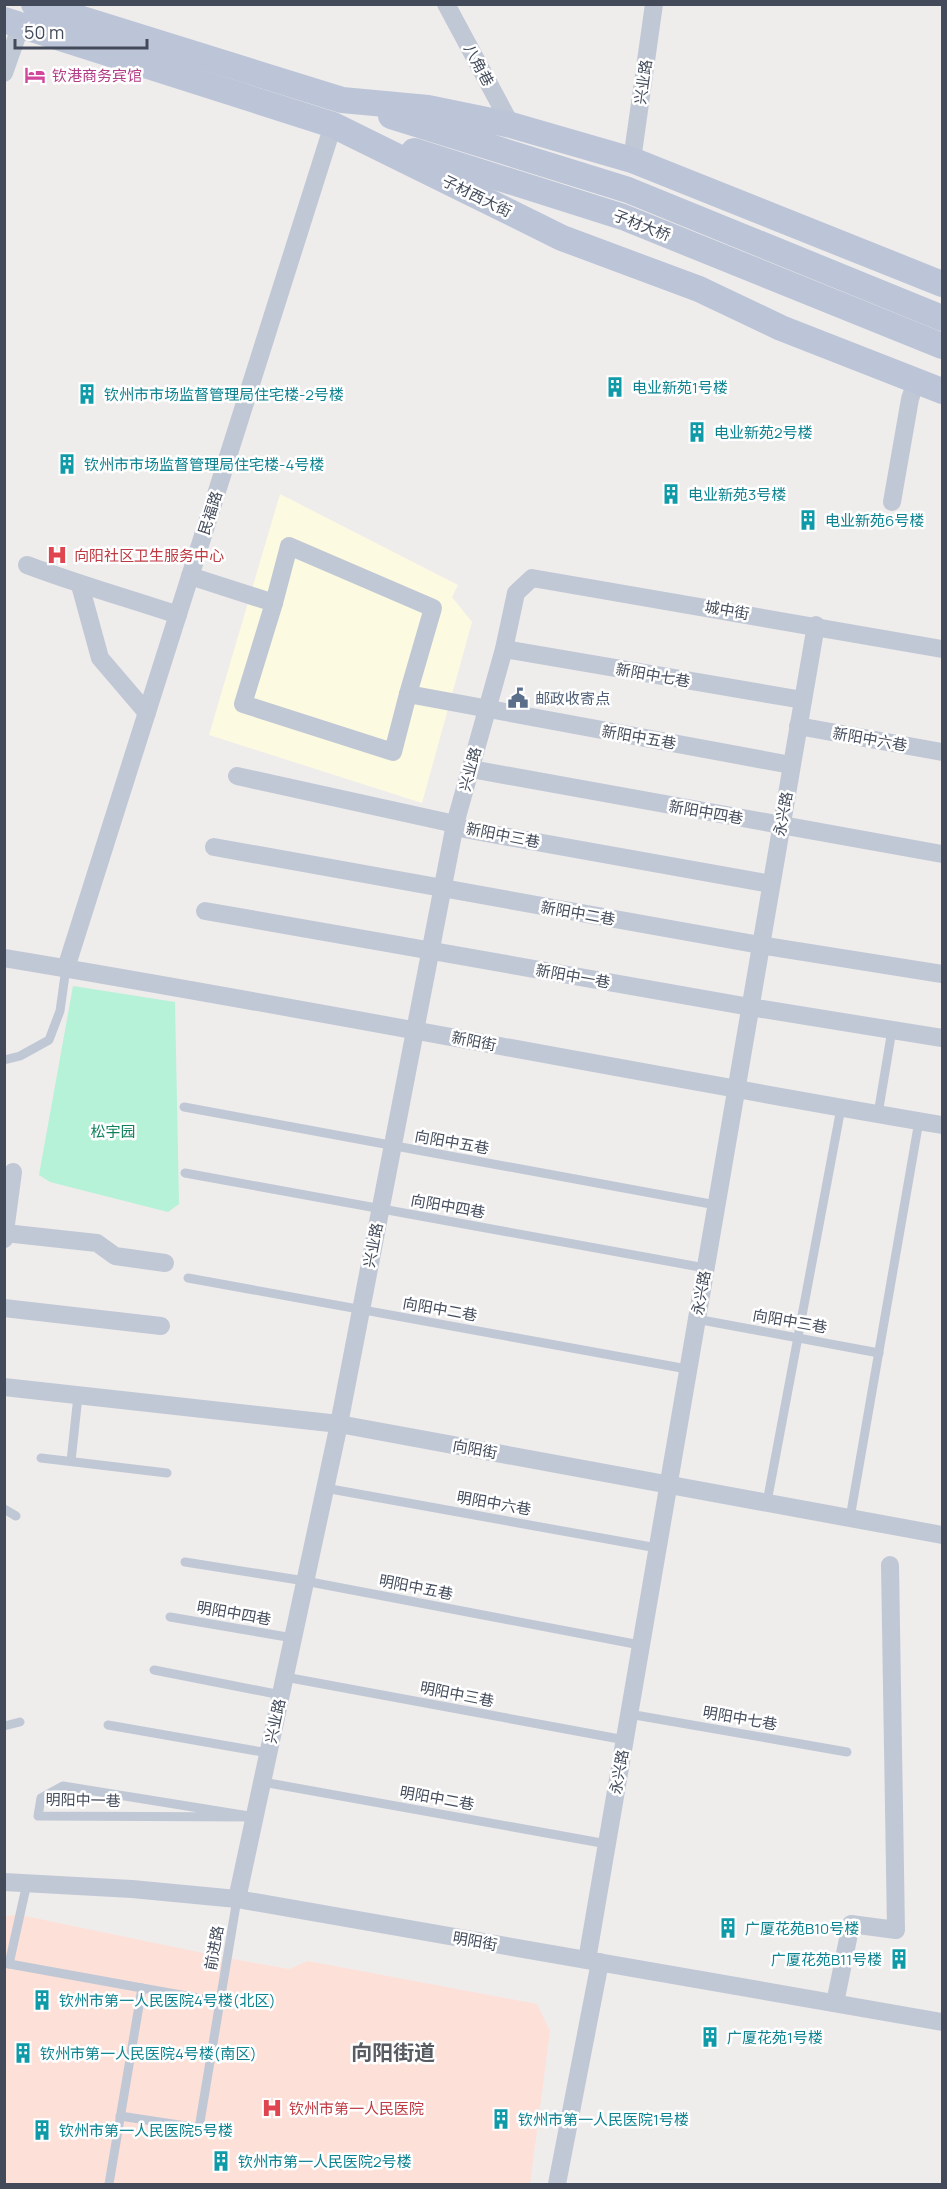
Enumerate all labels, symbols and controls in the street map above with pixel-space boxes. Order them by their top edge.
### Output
scale bar [15,12,147,50]
text: 50 m [24,20,64,44]
street label: 八角巷 [459,40,499,90]
street label: 兴业路 [629,58,657,106]
hotel icon: 钦港商务宾馆 [23,63,47,87]
place label: 钦港商务宾馆 [52,65,142,86]
street label: 子材西大街 [439,170,515,222]
street label: 子材大桥 [610,204,674,246]
building icon: 电业新苑1号楼 [603,375,627,399]
place label: 电业新苑1号楼 [632,377,728,398]
building icon: 钦州市市场监督管理局住宅楼-2号楼 [75,382,99,406]
place label: 钦州市市场监督管理局住宅楼-2号楼 [104,384,344,405]
building icon: 电业新苑2号楼 [685,420,709,444]
place label: 电业新苑2号楼 [714,422,813,443]
building icon: 钦州市市场监督管理局住宅楼-4号楼 [55,452,79,476]
place label: 钦州市市场监督管理局住宅楼-4号楼 [84,454,324,475]
building icon: 电业新苑3号楼 [659,482,683,506]
place label: 电业新苑3号楼 [688,484,786,505]
street label: 民福路 [193,488,227,538]
building icon: 电业新苑6号楼 [796,508,820,532]
place label: 电业新苑6号楼 [825,510,924,531]
hospital icon: 向阳社区卫生服务中心 [45,543,69,567]
place label: 向阳社区卫生服务中心 [74,545,224,566]
street label: 城中街 [703,596,751,624]
street label: 新阳中七巷 [614,658,692,692]
public building icon: 邮政收寄点 [506,686,530,710]
place label: 邮政收寄点 [535,688,610,709]
street label: 新阳中五巷 [600,720,678,754]
street label: 新阳中六巷 [831,722,909,756]
street label: 兴业路 [454,745,486,793]
street label: 永兴路 [769,790,797,838]
street label: 新阳中四巷 [667,795,745,829]
street label: 新阳中三巷 [464,818,542,852]
street label: 新阳中二巷 [539,896,617,930]
street label: 新阳中一巷 [534,959,612,993]
street label: 新阳街 [450,1026,498,1056]
park label: 松宇园 [90,1121,136,1142]
street label: 向阳中五巷 [413,1125,491,1159]
street label: 向阳中四巷 [409,1189,487,1223]
street label: 兴业路 [358,1221,388,1269]
street label: 永兴路 [687,1269,715,1317]
street label: 向阳中二巷 [401,1292,479,1326]
street label: 向阳中三巷 [751,1304,829,1338]
street label: 向阳街 [451,1435,499,1463]
street label: 明阳中六巷 [455,1486,533,1520]
street label: 明阳中五巷 [377,1570,455,1604]
street label: 明阳中四巷 [195,1596,273,1630]
street label: 明阳中三巷 [418,1677,496,1711]
street label: 兴业路 [260,1697,290,1745]
street label: 明阳中七巷 [701,1701,779,1735]
street label: 永兴路 [605,1748,633,1796]
street label: 明阳中二巷 [398,1781,476,1815]
street label: 明阳中一巷 [45,1789,121,1811]
building icon: 广厦花苑B10号楼 [716,1916,740,1940]
place label: 广厦花苑B10号楼 [745,1918,859,1939]
street label: 前进路 [200,1924,228,1972]
street label: 明阳街 [451,1927,499,1955]
building icon: 广厦花苑B11号楼 [887,1947,911,1971]
place label: 广厦花苑B11号楼 [771,1949,882,1970]
building icon: 钦州市第一人民医院4号楼(北区) [30,1988,54,2012]
place label: 钦州市第一人民医院4号楼(北区) [59,1990,276,2011]
building icon: 广厦花苑1号楼 [698,2025,722,2049]
place label: 广厦花苑1号楼 [727,2027,823,2048]
district label: 向阳街道 [351,2038,435,2066]
building icon: 钦州市第一人民医院4号楼(南区) [11,2041,35,2065]
place label: 钦州市第一人民医院4号楼(南区) [40,2043,257,2064]
hospital icon: 钦州市第一人民医院 [260,2096,284,2120]
place label: 钦州市第一人民医院 [289,2098,424,2119]
building icon: 钦州市第一人民医院1号楼 [489,2107,513,2131]
place label: 钦州市第一人民医院1号楼 [518,2109,689,2130]
building icon: 钦州市第一人民医院5号楼 [30,2118,54,2142]
place label: 钦州市第一人民医院5号楼 [59,2120,233,2141]
building icon: 钦州市第一人民医院2号楼 [209,2149,233,2173]
place label: 钦州市第一人民医院2号楼 [238,2151,412,2172]

